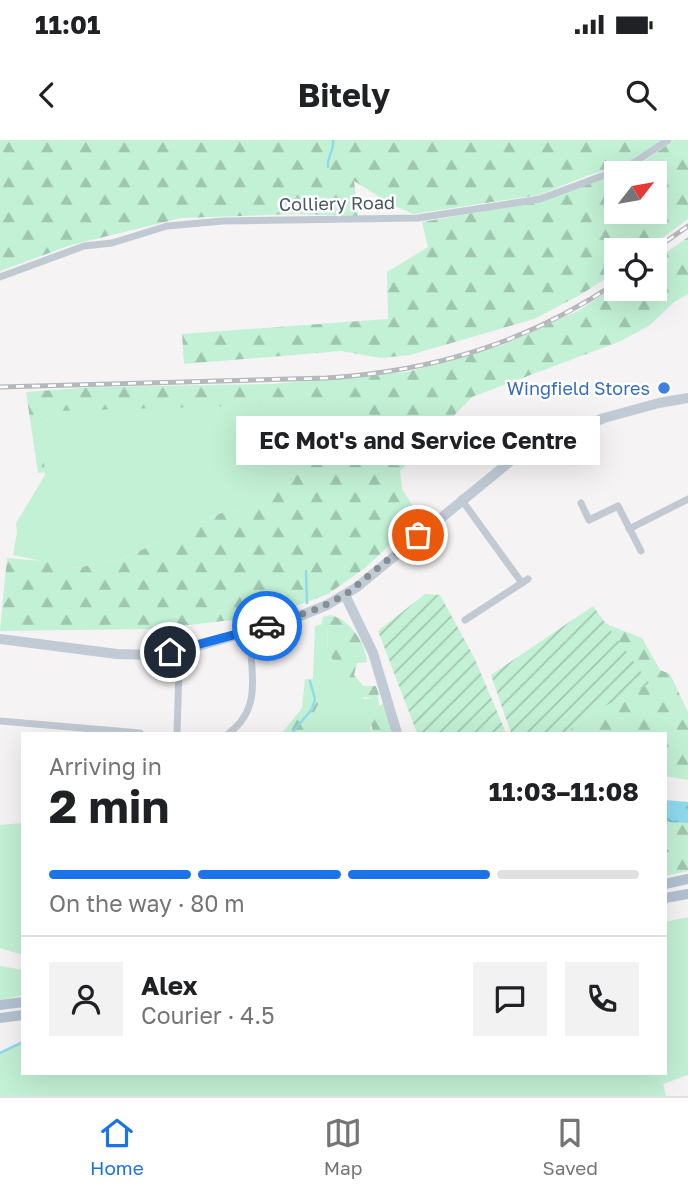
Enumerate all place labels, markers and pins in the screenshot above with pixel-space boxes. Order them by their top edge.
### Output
place label: Wingfield Stores [507,377,650,399]
marker: Wingfield Stores [656,380,672,396]
callout: EC Mot's and Service Centre [236,416,600,465]
pin [388,505,448,565]
pin [140,622,200,682]

